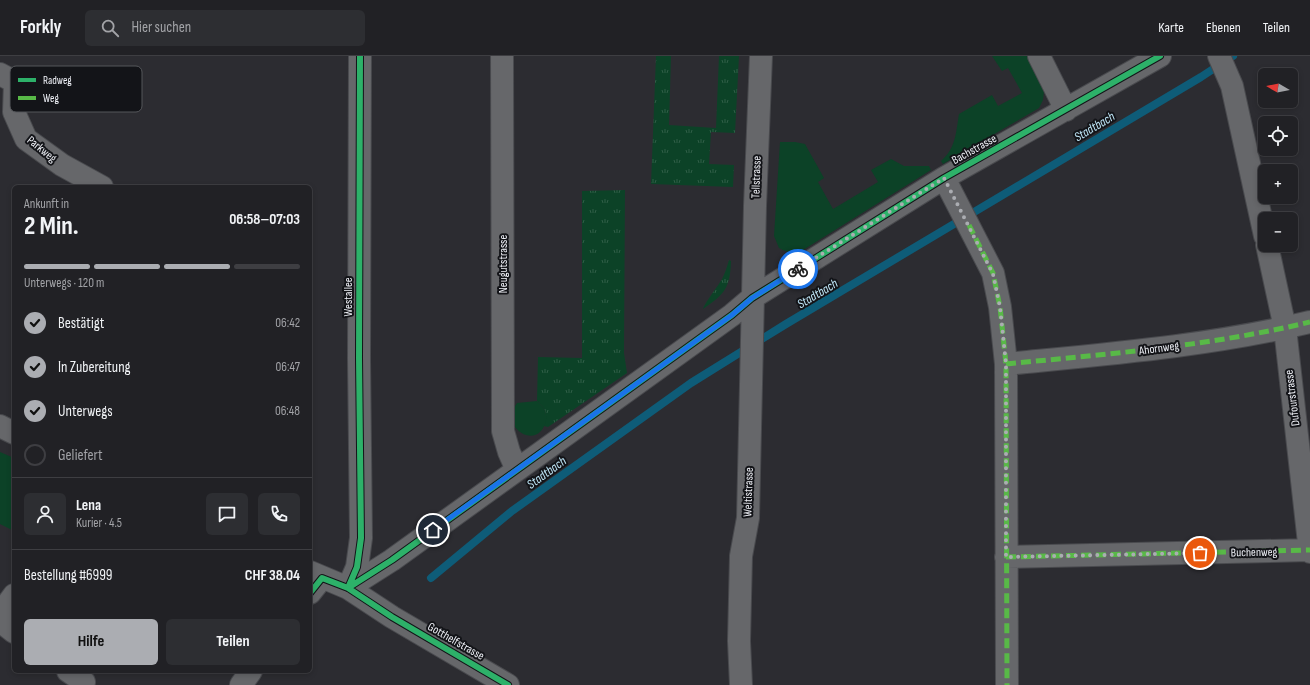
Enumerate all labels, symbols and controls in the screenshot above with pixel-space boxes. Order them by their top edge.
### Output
search box [85,10,365,46]
text: Forkly [20,16,61,39]
icon: search [99,17,121,39]
text: Hier suchen [131,18,191,37]
text: Karte [1158,19,1184,36]
text: Ebenen [1206,19,1241,36]
text: Teilen [1263,19,1290,36]
legend [10,66,142,112]
north arrow [1258,68,1298,108]
map controls [1258,68,1298,252]
text: Radweg [43,74,72,87]
text: Weg [43,92,59,105]
water label: Stadtbach [1071,108,1118,145]
button: locate [1258,116,1298,156]
street label: Bachstrasse [949,131,999,168]
street label: Parkweg [24,133,60,166]
street label: Tellstrasse [748,155,765,199]
button: + [1258,164,1298,204]
text: Ankunft in [24,196,69,212]
text: 06:58–07:03 [229,210,300,229]
text: 2 Min. [24,211,79,242]
button: − [1258,212,1298,252]
street label: Neugutstrasse [496,235,511,293]
courier [778,249,818,289]
icon: bike [787,258,809,280]
text: Unterwegs · 120 m [24,275,104,291]
water label: Stadtbach [794,275,841,312]
street label: Westallee [341,277,356,317]
icon: check [24,312,46,334]
text: Bestätigt [58,314,104,333]
text: 06:42 [275,315,300,331]
street label: Ahornweg [1137,338,1180,359]
icon: check [24,356,46,378]
text: In Zubereitung [58,358,131,377]
text: 06:47 [276,359,300,375]
street label: Dufourstrasse [1282,369,1303,427]
icon: check [24,400,46,422]
text: Unterwegs [58,402,113,421]
text: 06:48 [275,403,300,419]
text: Geliefert [58,446,103,465]
water label: Stadtbach [524,453,570,492]
street label: Weltistrasse [740,467,757,517]
button: person [24,493,66,535]
button: chat [206,493,248,535]
button: phone [258,493,300,535]
text: Lena [76,496,101,515]
pin [416,513,450,547]
text: Kurier · 4.5 [76,515,122,531]
icon: home [422,519,444,541]
pin [1183,536,1217,570]
icon: bag [1189,542,1211,564]
street label: Buchenweg [1231,545,1278,560]
text: Bestellung #6999 [24,566,112,585]
text: CHF 38.04 [245,566,300,585]
button: Hilfe [24,619,158,665]
button: Teilen [166,619,300,665]
street label: Gotthelfstrasse [425,619,487,664]

